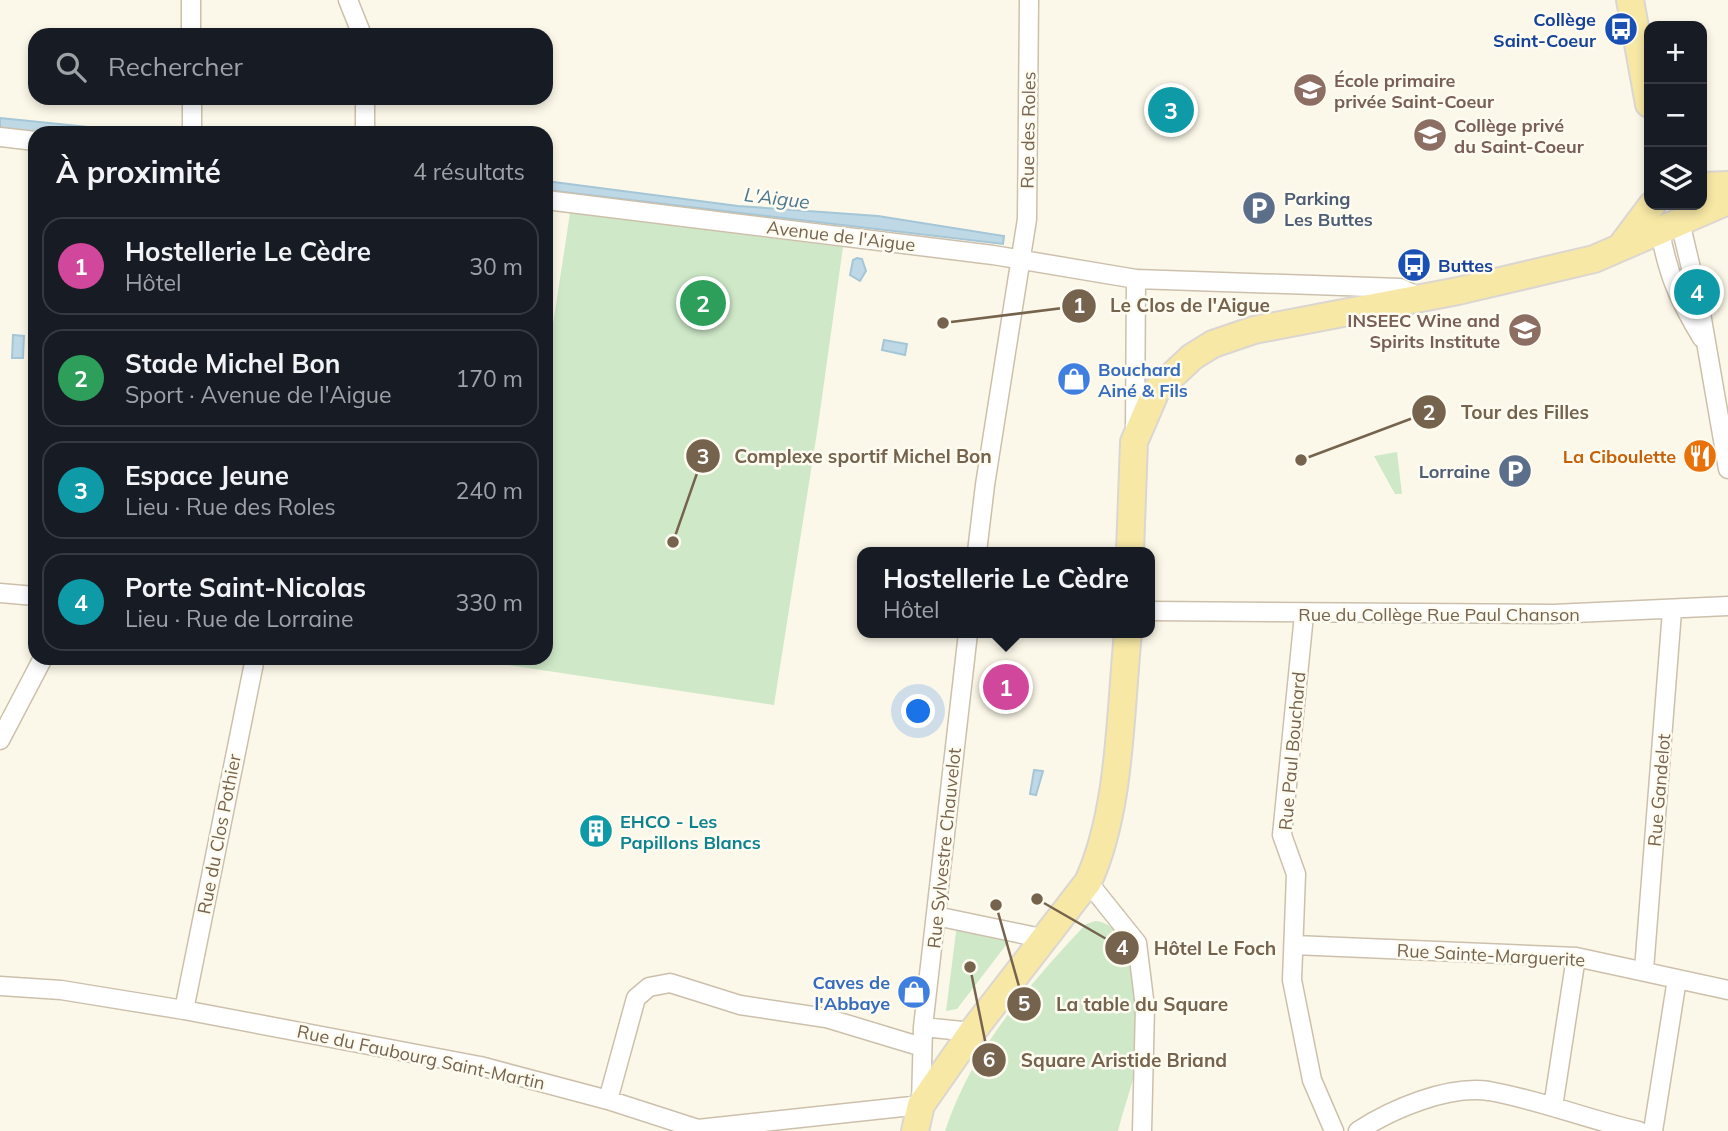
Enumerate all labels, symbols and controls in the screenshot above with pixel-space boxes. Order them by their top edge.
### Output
place label: Collège Saint-Coeur [1493,8,1597,52]
bus stop icon: Collège Saint-Coeur [1602,10,1640,48]
map controls [1644,21,1707,210]
button: + [1644,21,1707,84]
search box [28,28,553,105]
icon: search [52,48,90,86]
text: Rechercher [108,50,243,83]
place label: École primaire privée Saint-Coeur [1334,69,1495,113]
street label: Rue des Roles [1015,71,1041,189]
school or university icon: École primaire privée Saint-Coeur [1291,71,1329,109]
pin: 3 [1148,84,1194,136]
button: − [1644,84,1707,147]
place label: Collège privé du Saint-Coeur [1454,114,1585,158]
school or university icon: Collège privé du Saint-Coeur [1411,116,1449,154]
button: layers [1644,147,1707,210]
text: À proximité [56,153,221,191]
text: 4 résultats [413,157,525,186]
water label: L'Aigue [743,182,811,214]
place label: Parking Les Buttes [1284,187,1373,231]
parking icon: Parking Les Buttes [1240,189,1278,227]
street label: Avenue de l'Aigue [765,215,917,257]
text: Hostellerie Le Cèdre [125,235,371,268]
bus stop icon: Buttes [1395,246,1433,284]
text: 1 [74,252,88,281]
text: 30 m [469,252,523,281]
place label: Buttes [1438,254,1493,277]
pin: 4 [1674,266,1720,318]
text: Hôtel [125,268,182,297]
pin: 2 [680,277,726,329]
callout: Le Clos de l'Aigue [1062,286,1284,326]
text: 1 [1073,292,1085,318]
text: Le Clos de l'Aigue [1110,293,1270,317]
place label: INSEEC Wine and Spirits Institute [1347,309,1500,353]
school or university icon: INSEEC Wine and Spirits Institute [1506,311,1544,349]
text: Stade Michel Bon [125,347,340,380]
place label: Bouchard Ainé & Fils [1098,358,1188,402]
shop icon: Bouchard Ainé & Fils [1055,360,1093,398]
text: 2 [74,364,88,393]
text: 170 m [455,364,523,393]
text: Sport · Avenue de l'Aigue [125,380,392,409]
callout: Tour des Filles [1411,392,1603,432]
text: 2 [1423,399,1435,425]
text: Tour des Filles [1461,400,1589,424]
callout: Complexe sportif Michel Bon [685,436,1006,476]
restaurant icon: La Ciboulette [1681,437,1719,475]
text: 3 [697,443,709,469]
text: Complexe sportif Michel Bon [734,444,992,468]
place label: La Ciboulette [1563,445,1676,468]
parking icon: Lorraine [1496,452,1534,490]
text: Espace Jeune [125,459,289,492]
place label: Lorraine [1419,460,1490,483]
text: 3 [74,476,88,505]
text: 240 m [455,476,523,505]
text: Lieu · Rue des Roles [125,492,336,521]
popup [857,547,1155,638]
text: Hostellerie Le Cèdre [883,562,1129,595]
text: Porte Saint-Nicolas [125,571,366,604]
text: 4 [74,588,88,617]
text: 330 m [455,588,523,617]
text: Hôtel [883,595,940,624]
street label: Rue du Collège Rue Paul Chanson [1298,603,1580,626]
text: Lieu · Rue de Lorraine [125,604,354,633]
pin: 1 [983,661,1029,713]
street label: Rue Paul Bouchard [1274,671,1310,831]
your location [901,694,935,728]
street label: Rue Gandelot [1643,733,1675,847]
street label: Rue Sylvestre Chauvelot [922,747,966,949]
street label: Rue du Clos Pothier [192,752,246,916]
place label: EHCO - Les Papillons Blancs [620,810,761,854]
building icon: EHCO - Les Papillons Blancs [577,812,615,850]
callout: Hôtel Le Foch [1105,928,1290,968]
text: 4 [1116,934,1129,960]
text: Hôtel Le Foch [1154,936,1276,960]
street label: Rue Sainte-Marguerite [1396,939,1586,971]
place label: Caves de l'Abbaye [812,971,890,1015]
shop icon: Caves de l'Abbaye [895,973,933,1011]
callout: La table du Square [1007,984,1242,1024]
text: 5 [1018,990,1030,1016]
text: La table du Square [1056,992,1228,1016]
street label: Rue du Faubourg Saint-Martin [295,1019,547,1095]
callout: Square Aristide Briand [972,1040,1241,1080]
text: 6 [983,1046,995,1072]
text: Square Aristide Briand [1021,1048,1227,1072]

